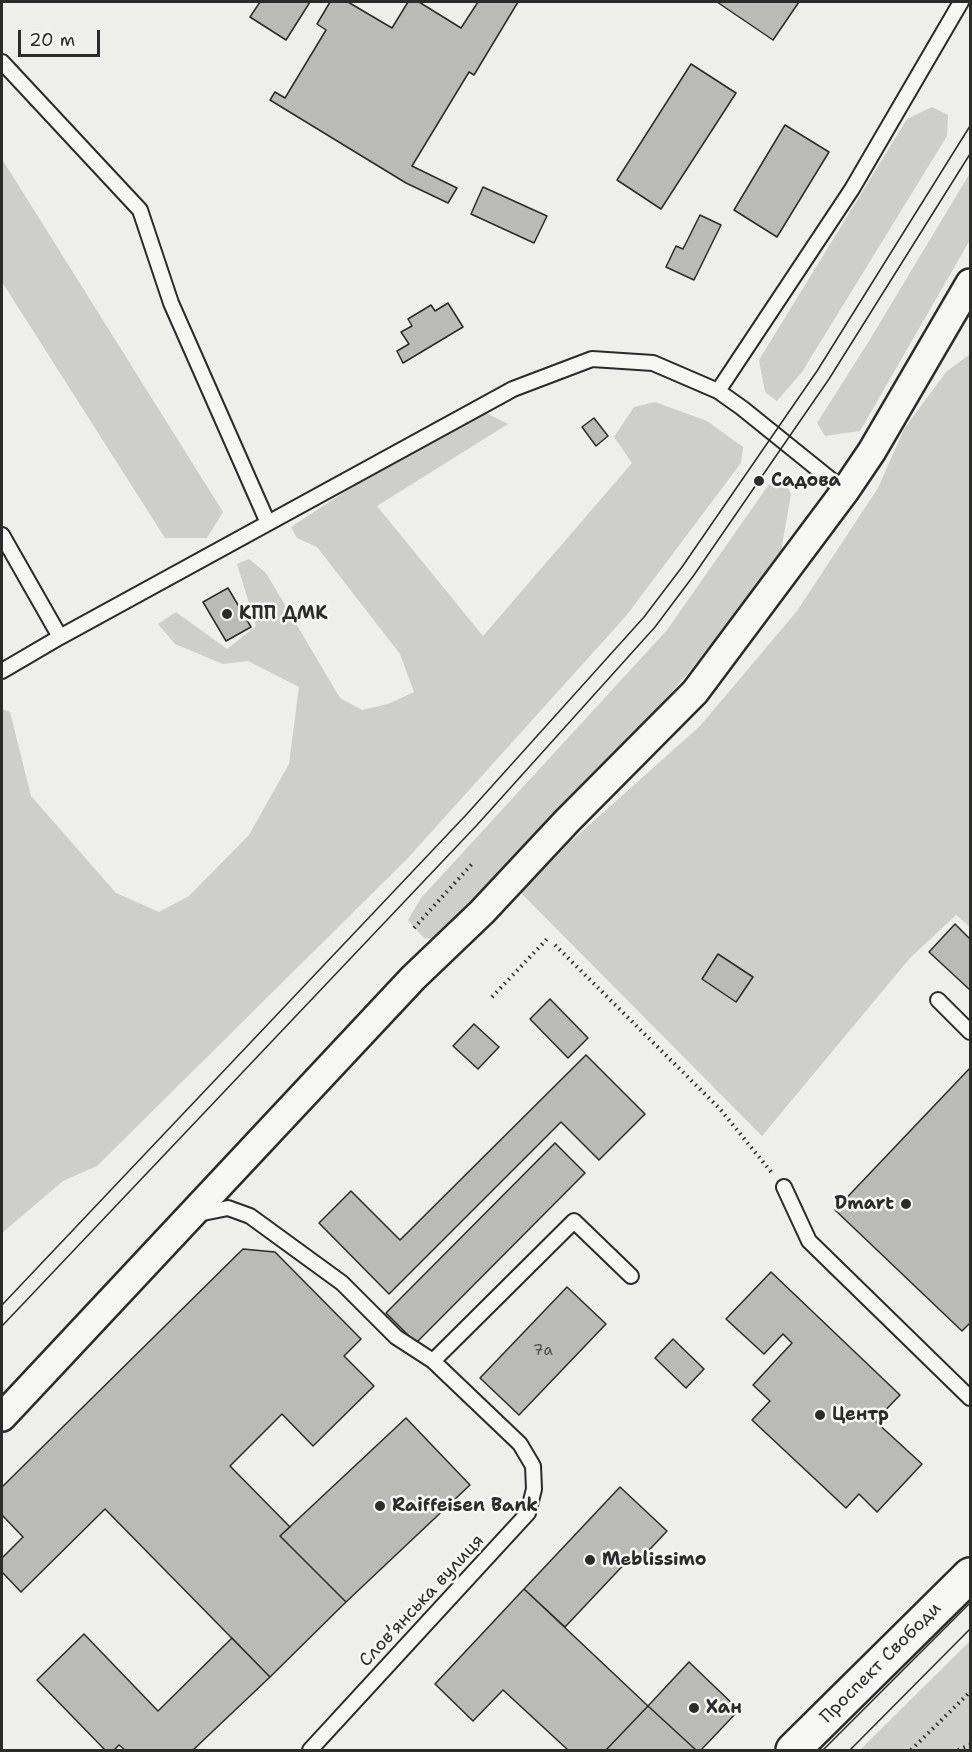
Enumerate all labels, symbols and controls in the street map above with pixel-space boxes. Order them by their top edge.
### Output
scale bar [21,18,104,56]
text: 20 m [29,28,75,52]
place label: Садова [771,470,841,492]
marker: Садова [752,474,766,488]
place label: КПП ДМК [239,603,328,625]
marker: КПП ДМК [220,607,234,621]
place label: Dmart [835,1193,894,1215]
marker: Dmart [899,1197,913,1211]
house number: 7а [533,1342,553,1360]
place label: Центр [832,1404,889,1426]
marker: Центр [813,1408,827,1422]
place label: Raiffeisen Bank [392,1495,538,1517]
marker: Raiffeisen Bank [373,1499,387,1513]
street label: Словʼянська вулиця [355,1530,489,1672]
place label: Meblissimo [602,1549,707,1571]
marker: Meblissimo [583,1553,597,1567]
street label: Проспект Свободи [816,1598,946,1728]
place label: Хан [706,1697,742,1719]
marker: Хан [687,1701,701,1715]

